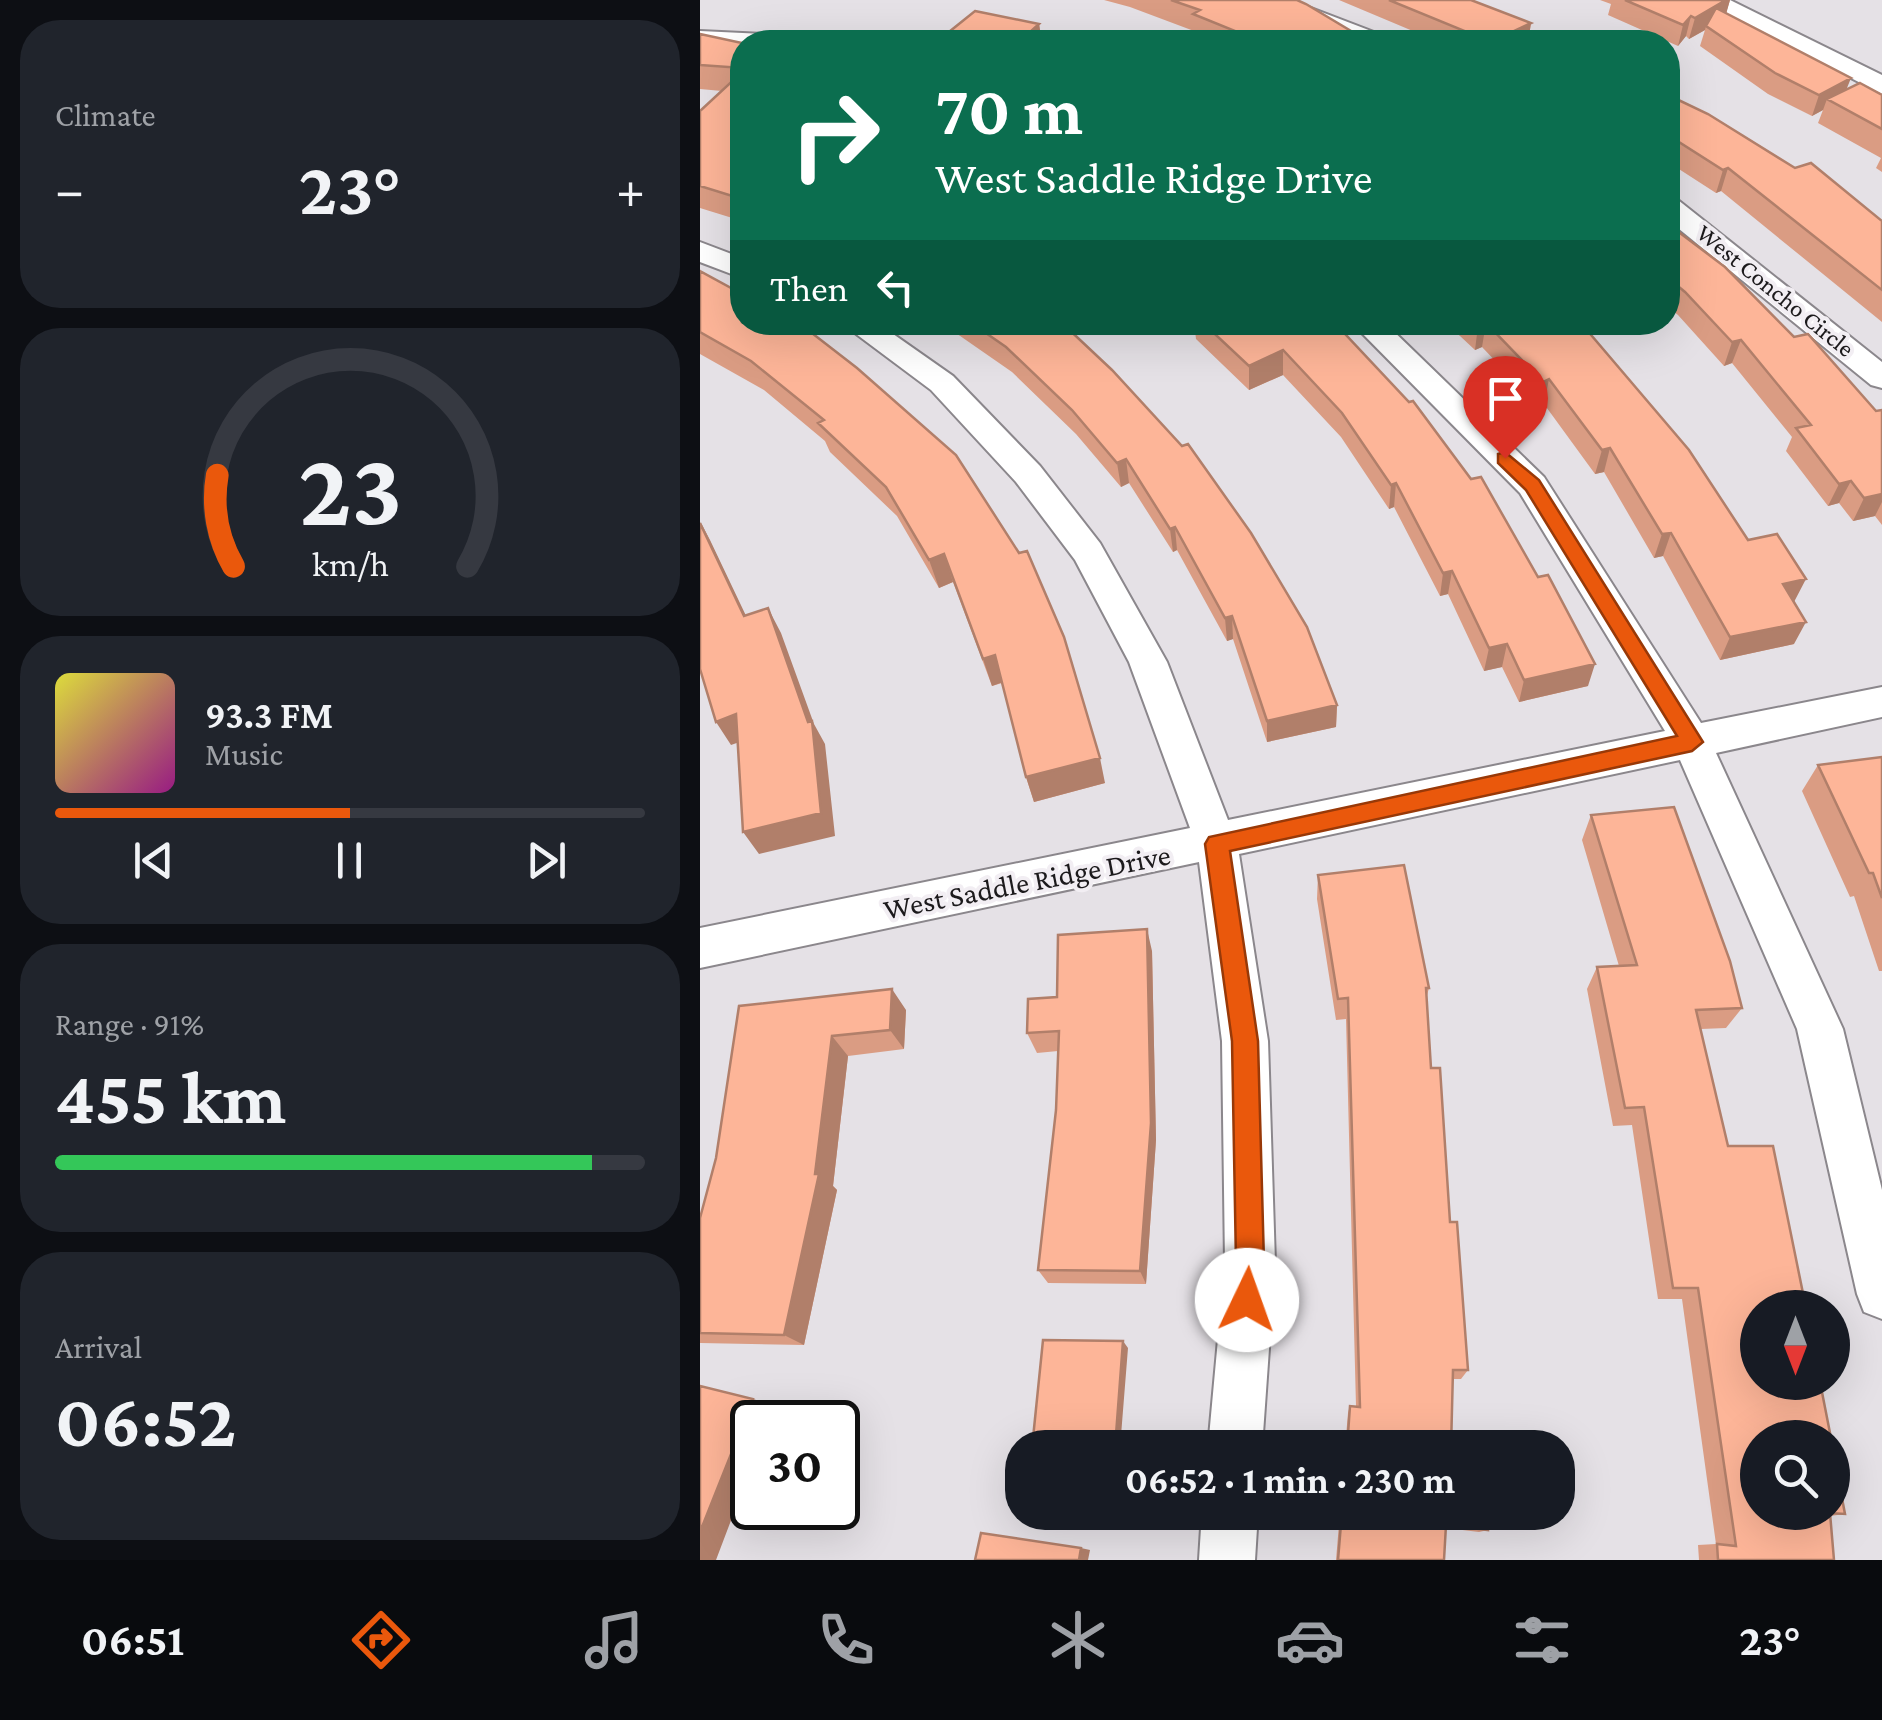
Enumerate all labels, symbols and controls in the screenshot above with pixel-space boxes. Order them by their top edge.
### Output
icon: right [770,70,900,200]
text: 70 m [935,71,1083,149]
text: Climate [55,97,156,133]
text: 23° [299,147,401,230]
text: West Saddle Ridge Drive [935,153,1372,203]
text: − [55,159,84,220]
text: + [616,159,645,220]
street label: West Concho Circle [1692,219,1860,362]
icon: left [868,260,923,315]
text: Then [770,267,848,309]
pin [1463,356,1548,459]
icon: arrive [1478,371,1533,426]
text: 23 [298,431,402,546]
text: km/h [311,544,389,584]
text: 93.3 FM [205,694,333,736]
text: Music [205,736,283,772]
icon: previous [126,833,181,888]
icon: pause [322,833,377,888]
icon: next [519,833,574,888]
street label: West Saddle Ridge Drive [881,837,1173,927]
text: Range · 91% [55,1006,204,1042]
text: 455 km [55,1056,286,1139]
position arrow [1195,1248,1299,1352]
north arrow [1740,1290,1850,1400]
map controls [1740,1290,1850,1530]
text: Arrival [55,1329,142,1365]
text: 06:52 [55,1379,236,1462]
speed limit sign: 30 [730,1400,860,1530]
button: search [1740,1420,1850,1530]
text: 06:52 · 1 min · 230 m [1125,1459,1455,1501]
icon: directions [346,1605,416,1675]
icon: music [579,1605,649,1675]
icon: phone [811,1605,881,1675]
icon: climate [1043,1605,1113,1675]
icon: car [1275,1605,1345,1675]
icon: filters [1507,1605,1577,1675]
text: 06:51 [81,1615,184,1665]
text: 23° [1739,1615,1801,1665]

